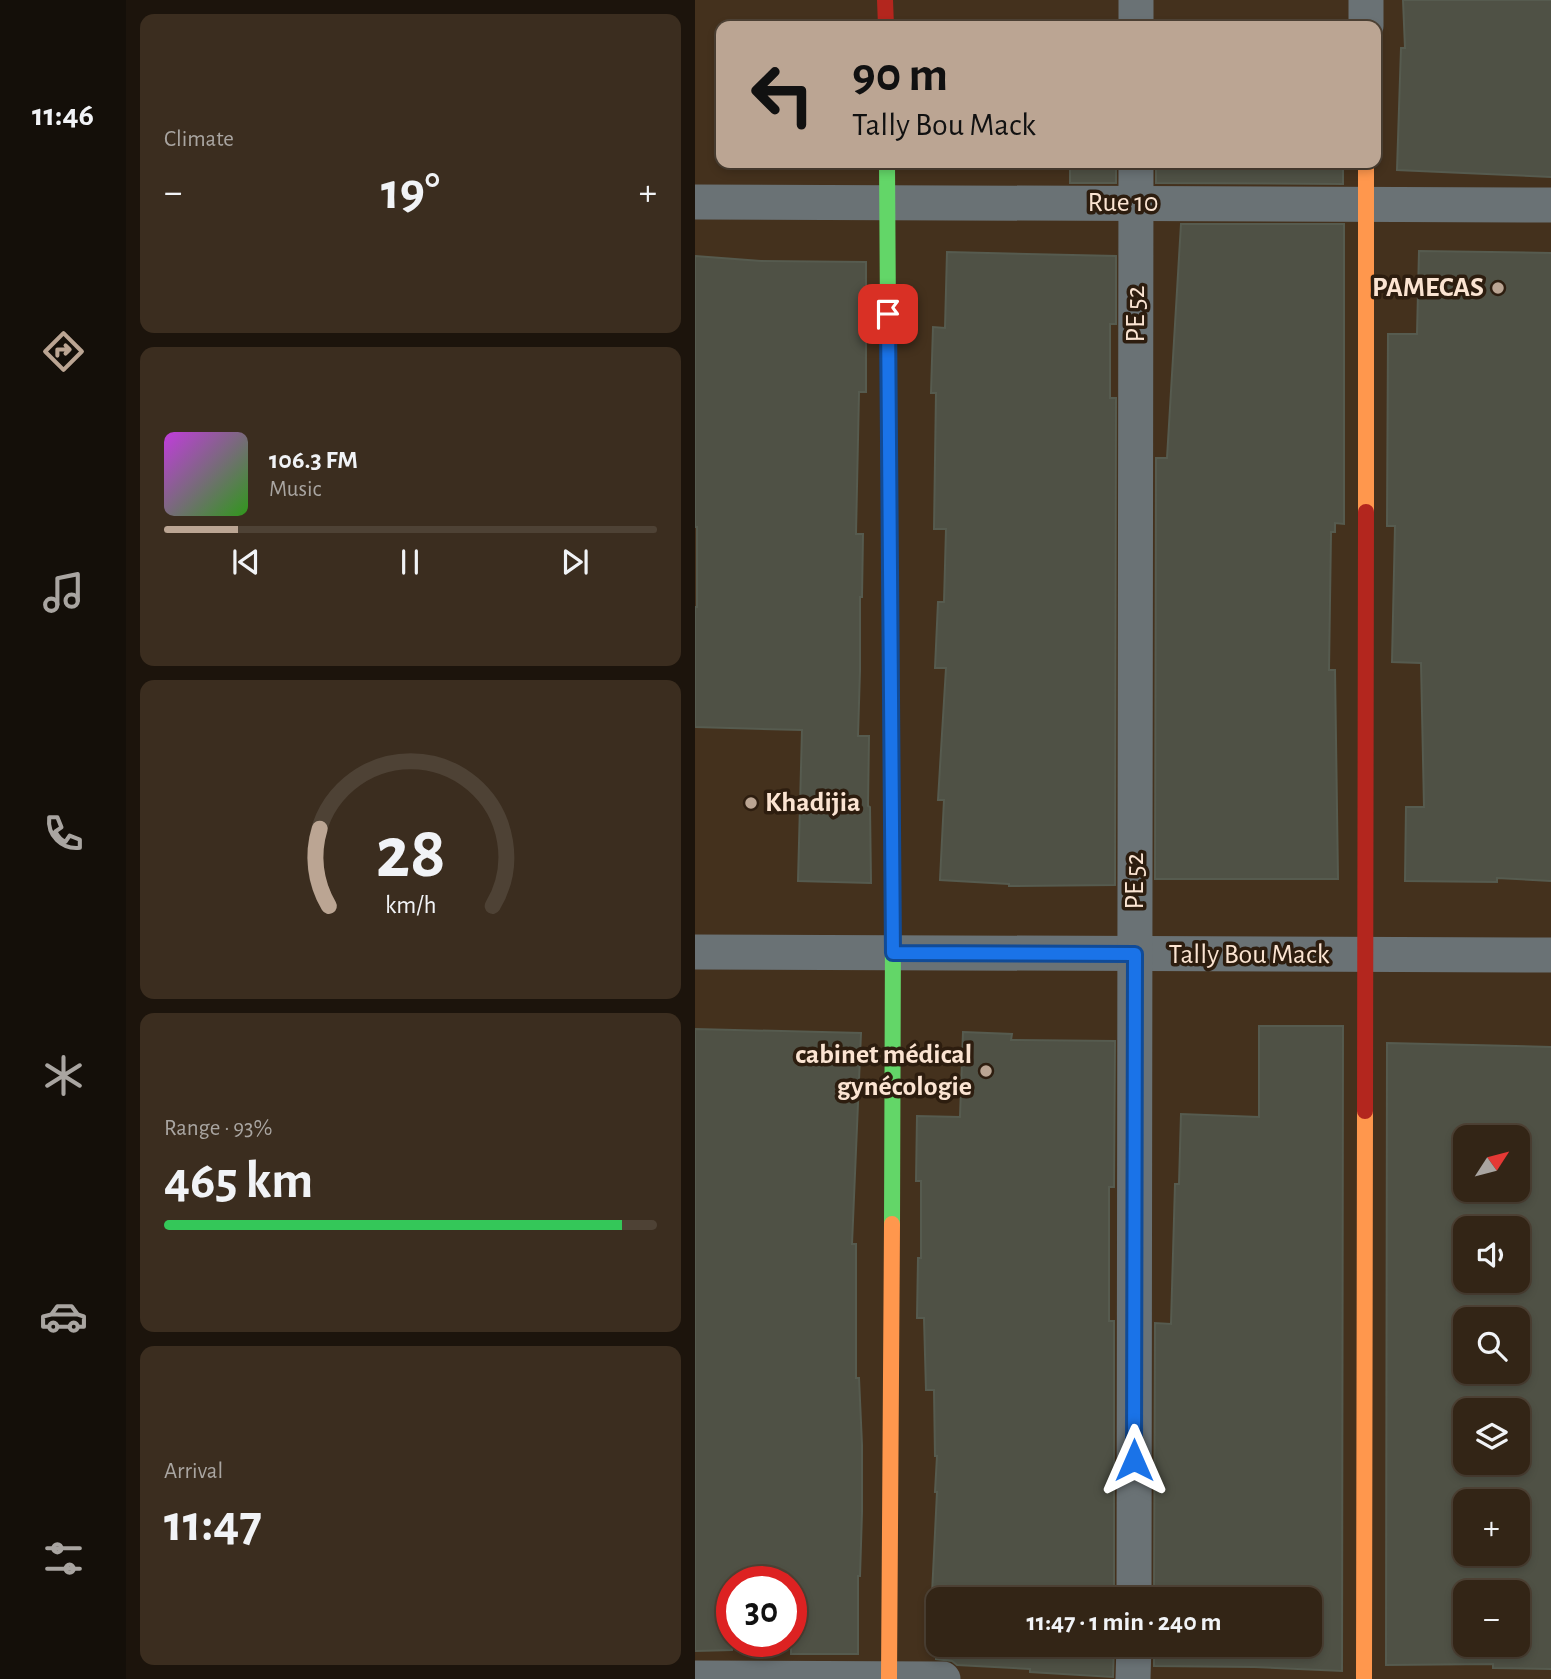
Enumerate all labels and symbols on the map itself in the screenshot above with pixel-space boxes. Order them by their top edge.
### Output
street label: Rue 10 [1087,189,1159,217]
place label: PAMECAS [1372,274,1484,302]
marker: PAMECAS [1490,280,1506,296]
pin [858,284,918,344]
street label: PE 52 [1122,285,1150,343]
place label: Khadijia [765,789,861,817]
marker: Khadijia [743,795,759,811]
street label: PE 52 [1121,852,1149,910]
street label: Tally Bou Mack [1169,941,1330,969]
place label: cabinet médical gynécologie [795,1041,972,1101]
marker: cabinet médical gynécologie [978,1063,994,1079]
north arrow [1453,1125,1530,1202]
position arrow [1097,1423,1171,1497]
speed limit sign: 30 [716,1566,807,1657]

